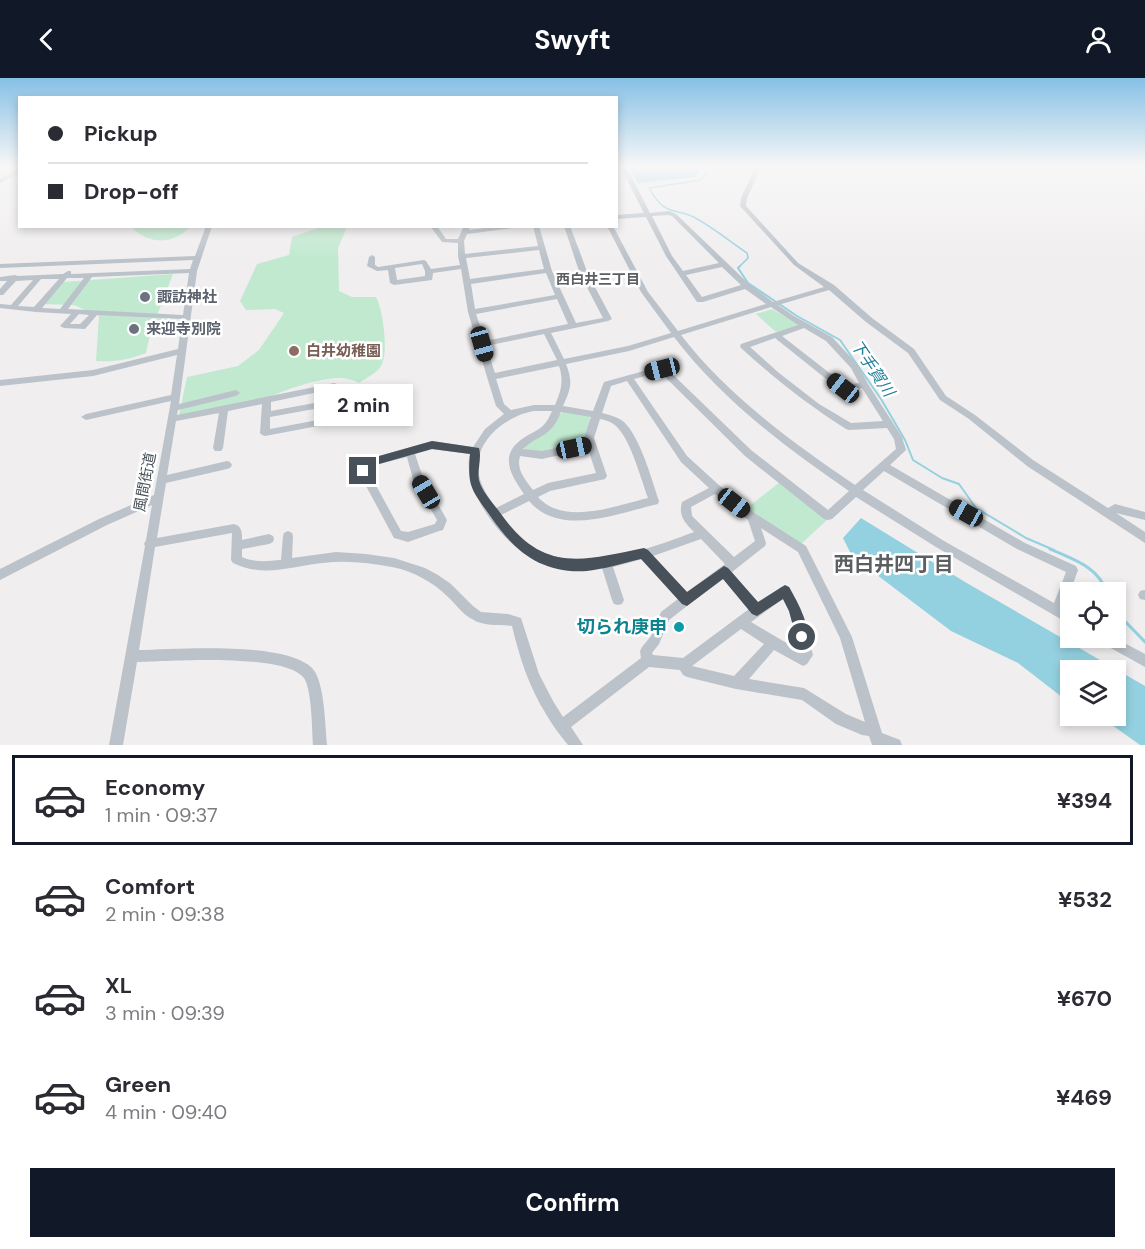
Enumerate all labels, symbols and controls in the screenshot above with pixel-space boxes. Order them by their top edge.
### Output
text: Swyft [534,22,611,57]
icon: back [30,23,63,56]
icon: person [1082,23,1115,56]
text: Pickup [84,119,158,148]
text: Drop-off [84,177,179,206]
district label: 西白井三丁目 [556,270,640,288]
place label: 諏訪神社 [157,287,217,307]
marker: 諏訪神社 [138,290,152,304]
place label: 来迎寺別院 [146,319,221,339]
marker: 来迎寺別院 [127,322,141,336]
car [468,324,496,364]
water label: 下手賀川 [846,336,900,402]
place label: 白井幼稚園 [306,341,381,361]
marker: 白井幼稚園 [287,344,301,358]
car [642,356,682,382]
car [823,370,863,406]
callout: 2 min [314,384,412,426]
text: 2 min [337,392,390,418]
car [555,435,593,461]
street label: 風間街道 [129,451,161,513]
route end [349,457,376,484]
car [409,472,443,512]
car [714,485,754,521]
car [946,496,986,530]
district label: 西白井四丁目 [834,551,954,577]
map controls [1060,582,1126,726]
button: locate [1060,582,1126,648]
place label: 切られ庚申 [577,615,667,639]
marker: 切られ庚申 [672,620,686,634]
route start [788,623,815,650]
button: layers [1060,660,1126,726]
icon: car [33,773,87,827]
text: Economy [105,773,205,802]
text: ¥394 [1057,786,1112,815]
text: 1 min · 09:37 [105,802,218,828]
icon: car [33,872,87,926]
text: Comfort [105,872,195,901]
text: ¥532 [1058,885,1112,914]
text: 2 min · 09:38 [105,901,225,927]
icon: car [33,971,87,1025]
text: XL [105,971,132,1000]
text: ¥670 [1057,984,1112,1013]
text: 3 min · 09:39 [105,1000,225,1026]
icon: car [33,1070,87,1124]
text: Green [105,1070,171,1099]
text: ¥469 [1056,1083,1112,1112]
text: 4 min · 09:40 [105,1099,227,1125]
button: Confirm [30,1168,1115,1237]

